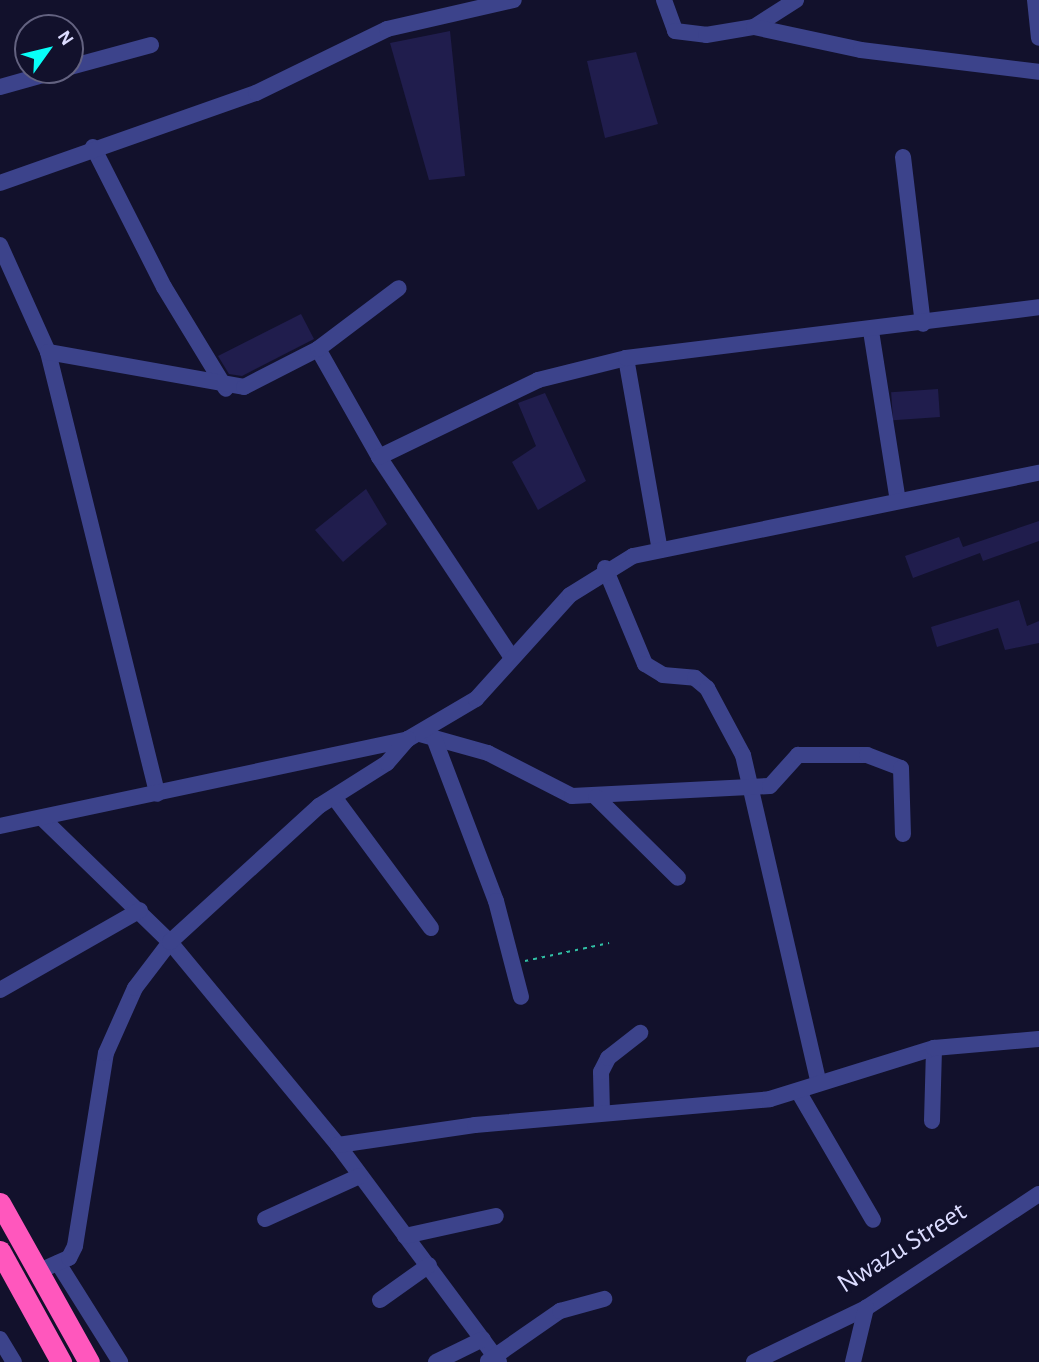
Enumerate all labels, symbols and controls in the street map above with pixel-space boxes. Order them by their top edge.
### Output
north arrow [14,14,84,84]
text: N [54,27,77,49]
street label: Nwazu Street [831,1195,973,1301]

